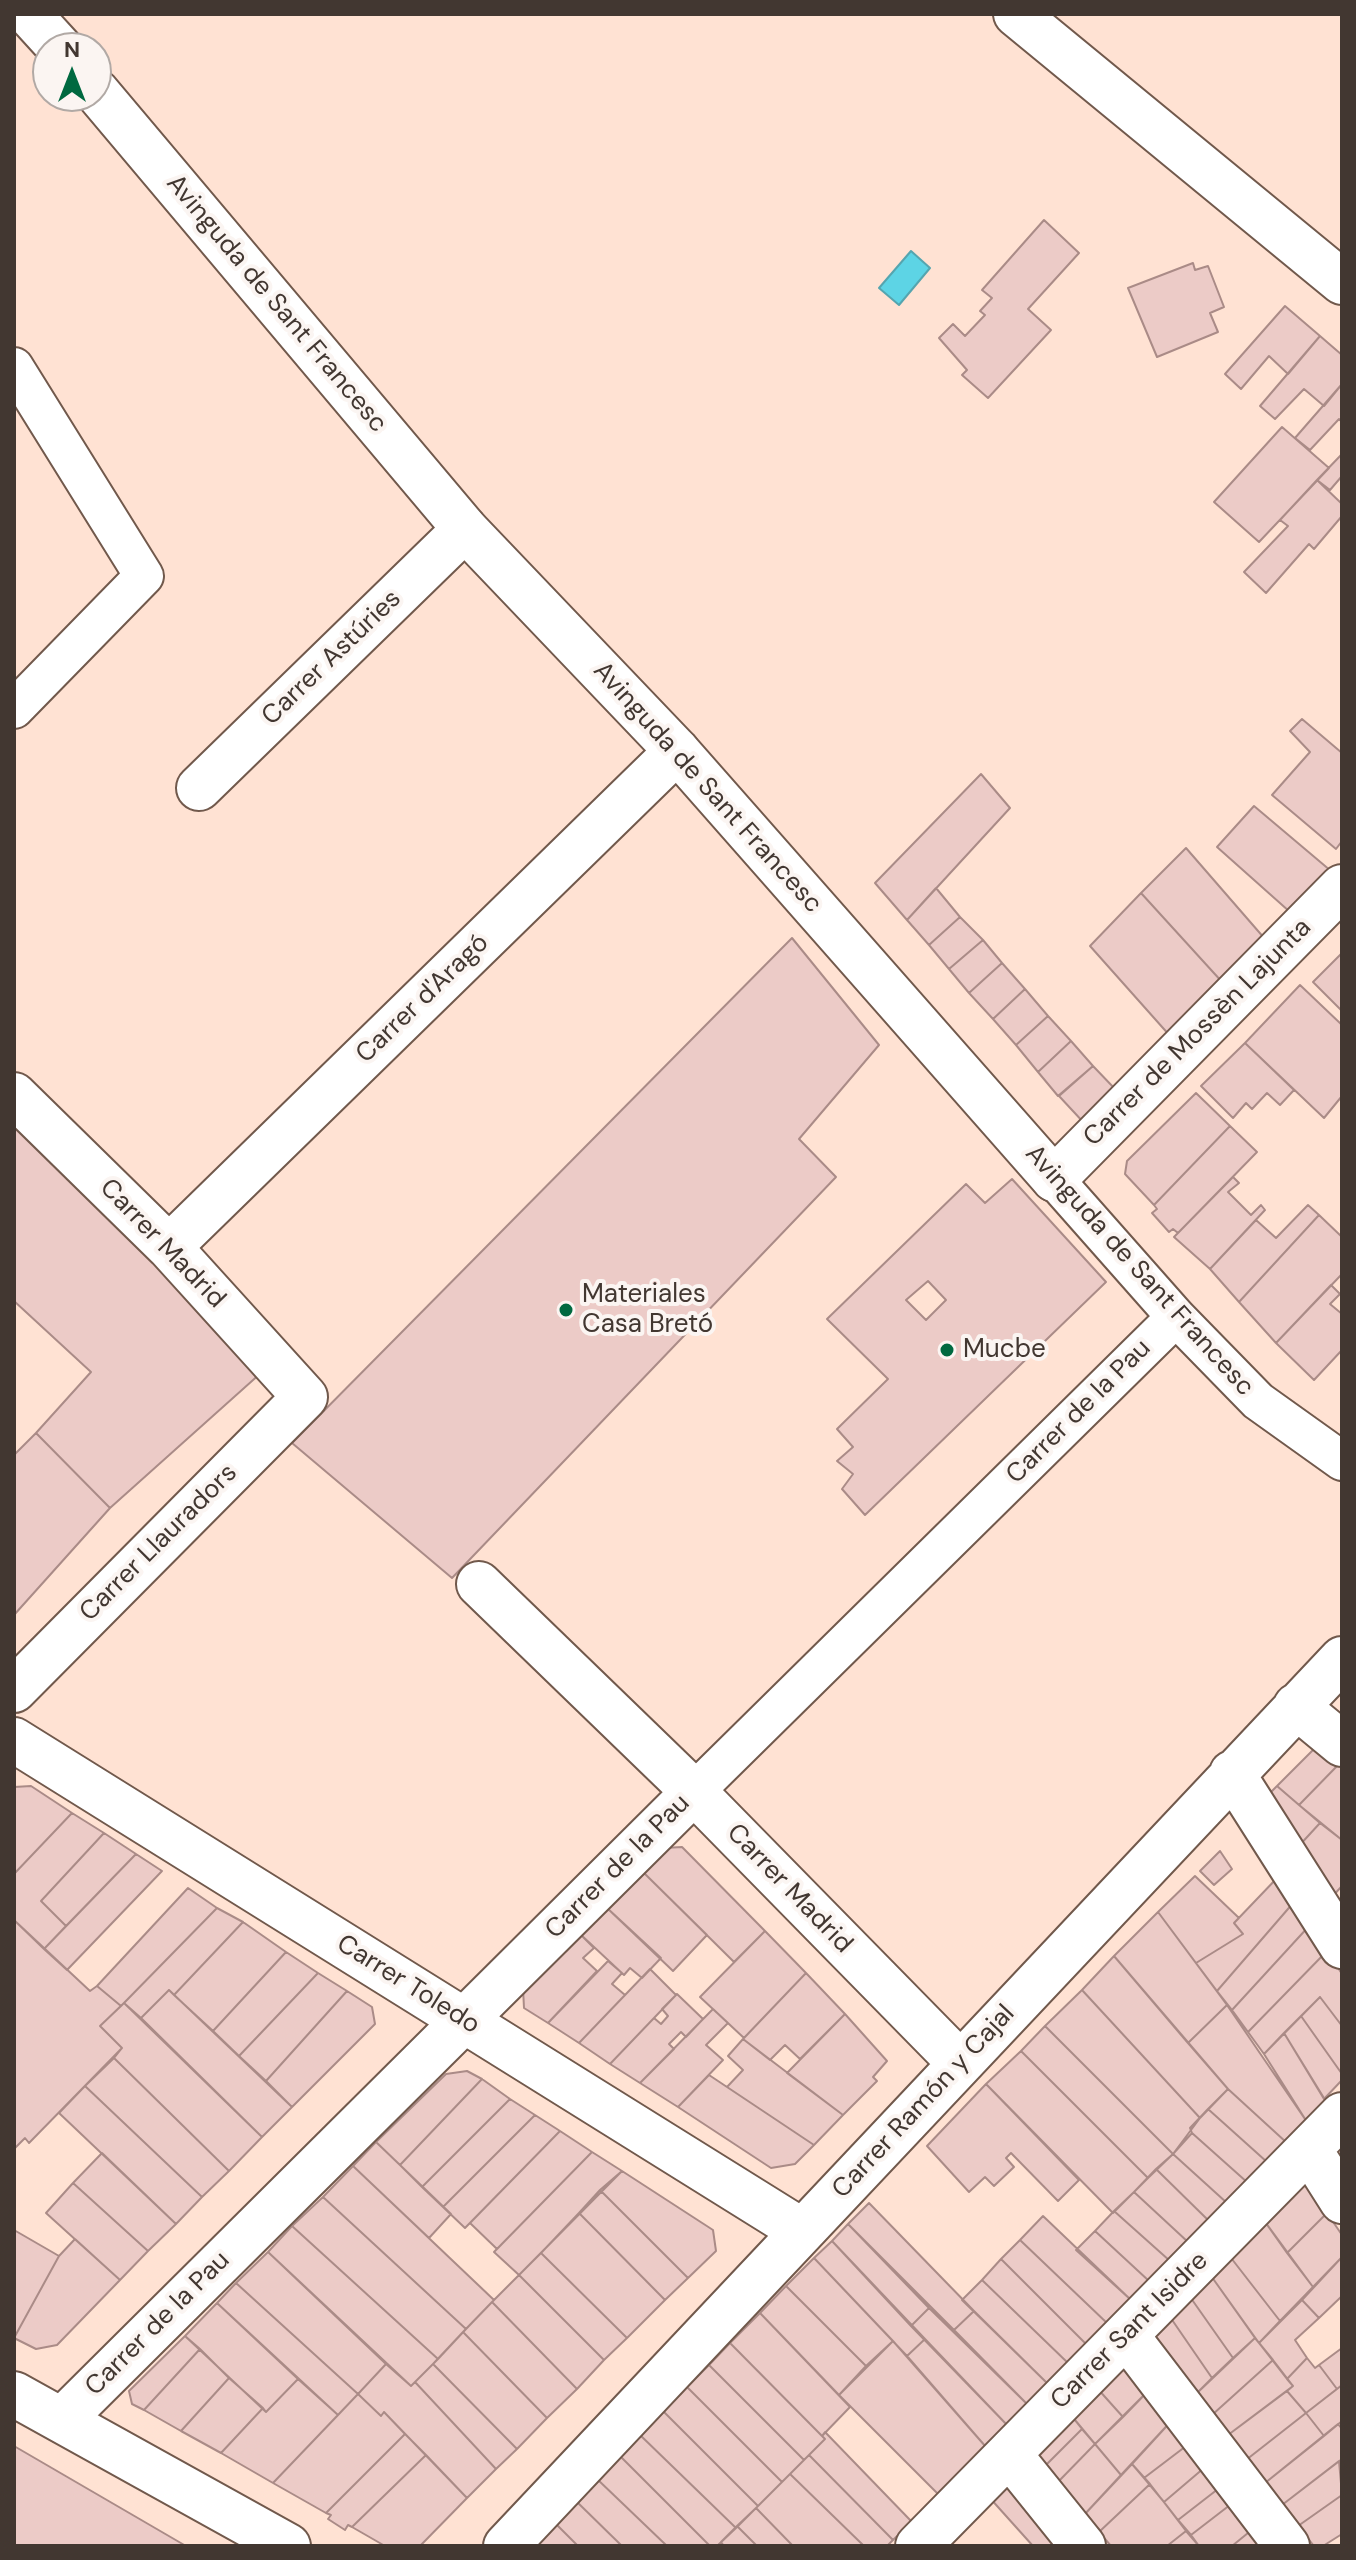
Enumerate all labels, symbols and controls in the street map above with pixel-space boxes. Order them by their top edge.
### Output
north arrow [32,32,112,112]
text: N [64,35,80,64]
street label: Avinguda de Sant Francesc [159,169,393,439]
street label: Carrer Astúries [256,584,408,732]
street label: Avinguda de Sant Francesc [586,656,828,920]
street label: Carrer de Mossèn Lajunta [1078,913,1318,1153]
street label: Carrer d'Aragó [350,928,496,1070]
street label: Avinguda de Sant Francesc [1018,1139,1260,1403]
street label: Carrer Madrid [93,1173,231,1315]
place label: Materiales Casa Bretó [582,1279,713,1340]
marker: Materiales Casa Bretó [557,1301,575,1319]
street label: Carrer de la Pau [1000,1333,1158,1491]
place label: Mucbe [963,1334,1046,1366]
marker: Mucbe [938,1341,956,1359]
street label: Carrer Llauradors [74,1458,244,1628]
street label: Carrer de la Pau [539,1788,697,1946]
street label: Carrer Madrid [720,1818,858,1960]
street label: Carrer Toledo [331,1929,485,2041]
street label: Carrer Ramón y Cajal [826,1999,1022,2205]
street label: Carrer de la Pau [79,2245,237,2403]
street label: Carrer Sant Isidre [1045,2246,1215,2416]

